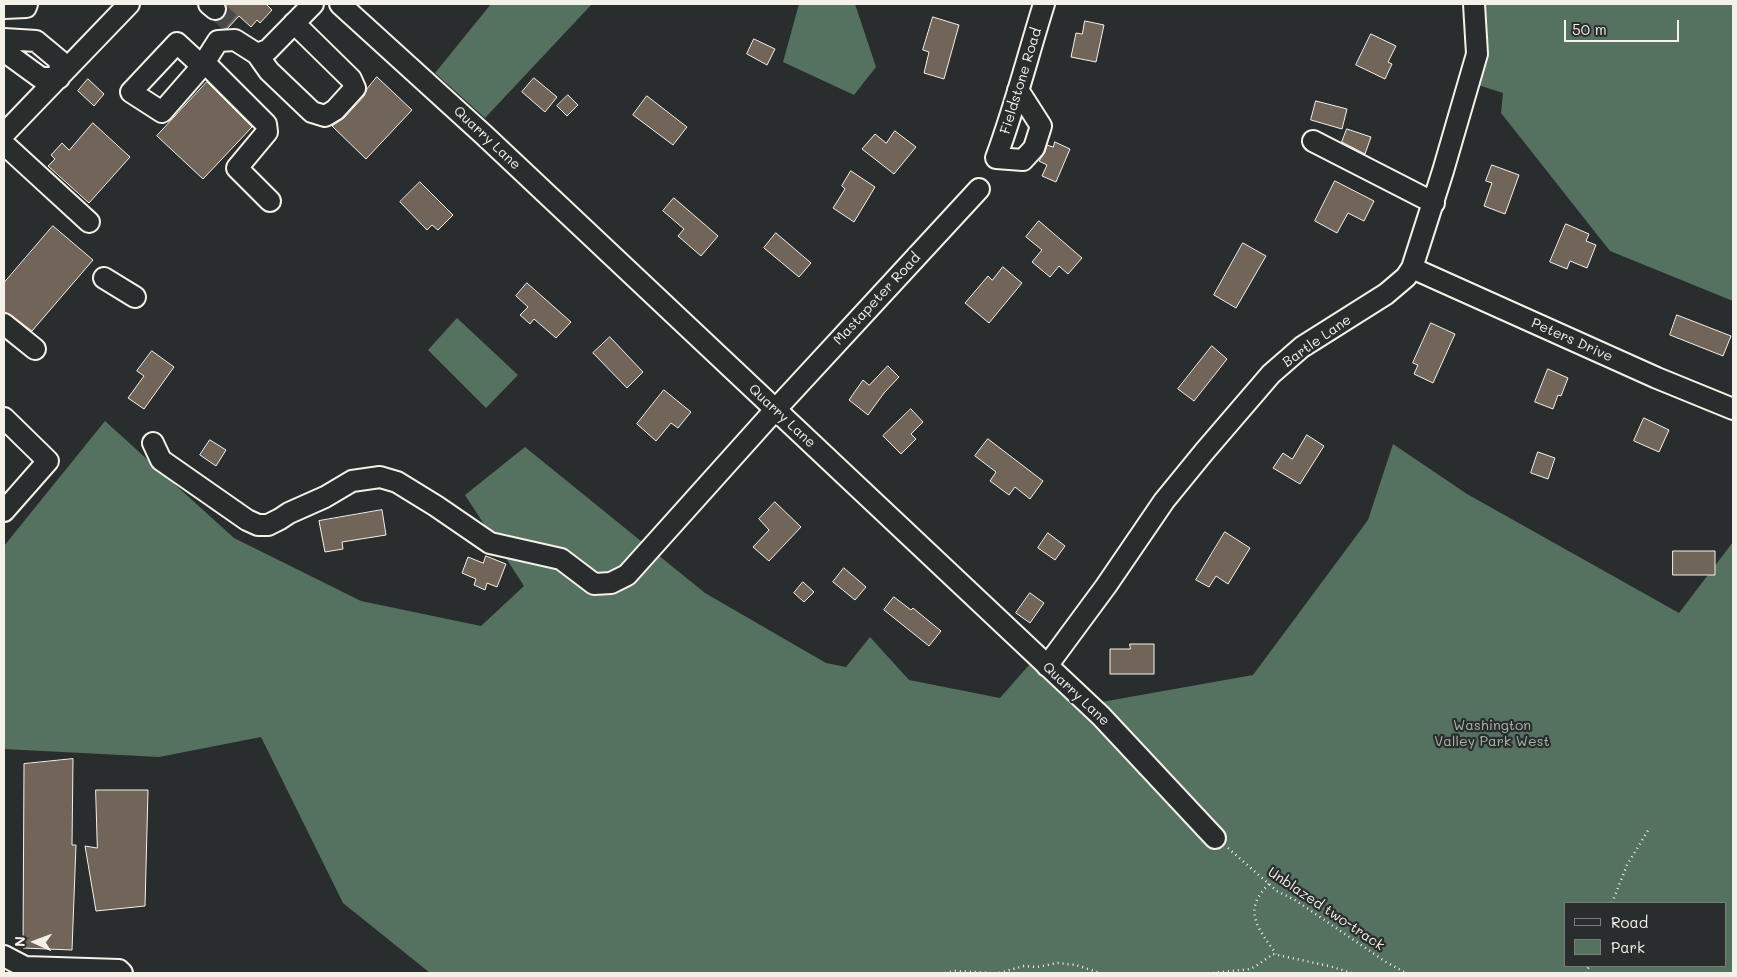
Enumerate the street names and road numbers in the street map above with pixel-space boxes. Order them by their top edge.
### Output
street label: Fieldstone Road [997,26,1045,136]
street label: Quarry Lane [450,103,524,173]
street label: Mastapeter Road [830,249,924,349]
street label: Bartle Lane [1280,311,1354,371]
street label: Peters Drive [1529,315,1615,365]
street label: Quarry Lane [745,381,819,451]
street label: Quarry Lane [1039,659,1113,729]
street label: Unblazed two-track [1265,864,1387,954]

